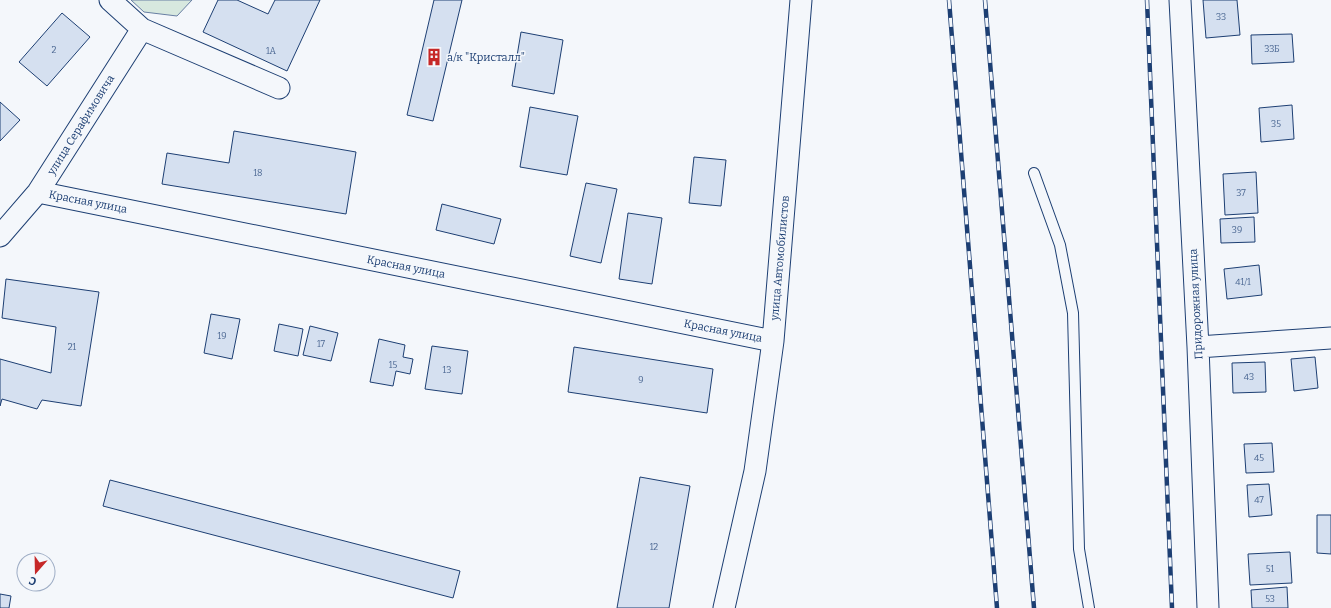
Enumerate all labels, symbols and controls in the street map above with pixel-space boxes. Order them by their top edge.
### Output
house number: 33 [1216,12,1226,22]
house number: 33Б [1264,44,1280,54]
house number: 2 [52,45,57,55]
house number: 1А [266,46,277,56]
building icon: а/к "Кристалл" [424,47,444,67]
place label: а/к "Кристалл" [447,51,525,64]
street label: улица Серафимовича [44,73,117,178]
house number: 35 [1271,119,1281,129]
house number: 18 [253,168,263,178]
street label: Красная улица [48,188,128,216]
house number: 37 [1236,188,1246,198]
street label: улица Автомобилистов [768,195,792,322]
house number: 39 [1232,225,1242,235]
street label: Придорожная улица [1187,248,1205,360]
street label: Красная улица [366,253,446,281]
house number: 41/1 [1235,277,1251,287]
street label: Красная улица [683,317,763,345]
house number: 19 [218,331,226,341]
house number: 17 [317,339,326,349]
house number: 21 [68,342,77,352]
house number: 15 [389,360,397,370]
house number: 13 [443,365,451,375]
house number: 43 [1244,372,1254,382]
house number: 9 [638,375,644,385]
house number: 45 [1254,453,1264,463]
house number: 47 [1254,495,1264,505]
house number: 12 [650,542,658,552]
north arrow [16,552,56,592]
house number: 51 [1266,564,1275,574]
text: С [27,574,38,588]
house number: 53 [1265,594,1275,604]

